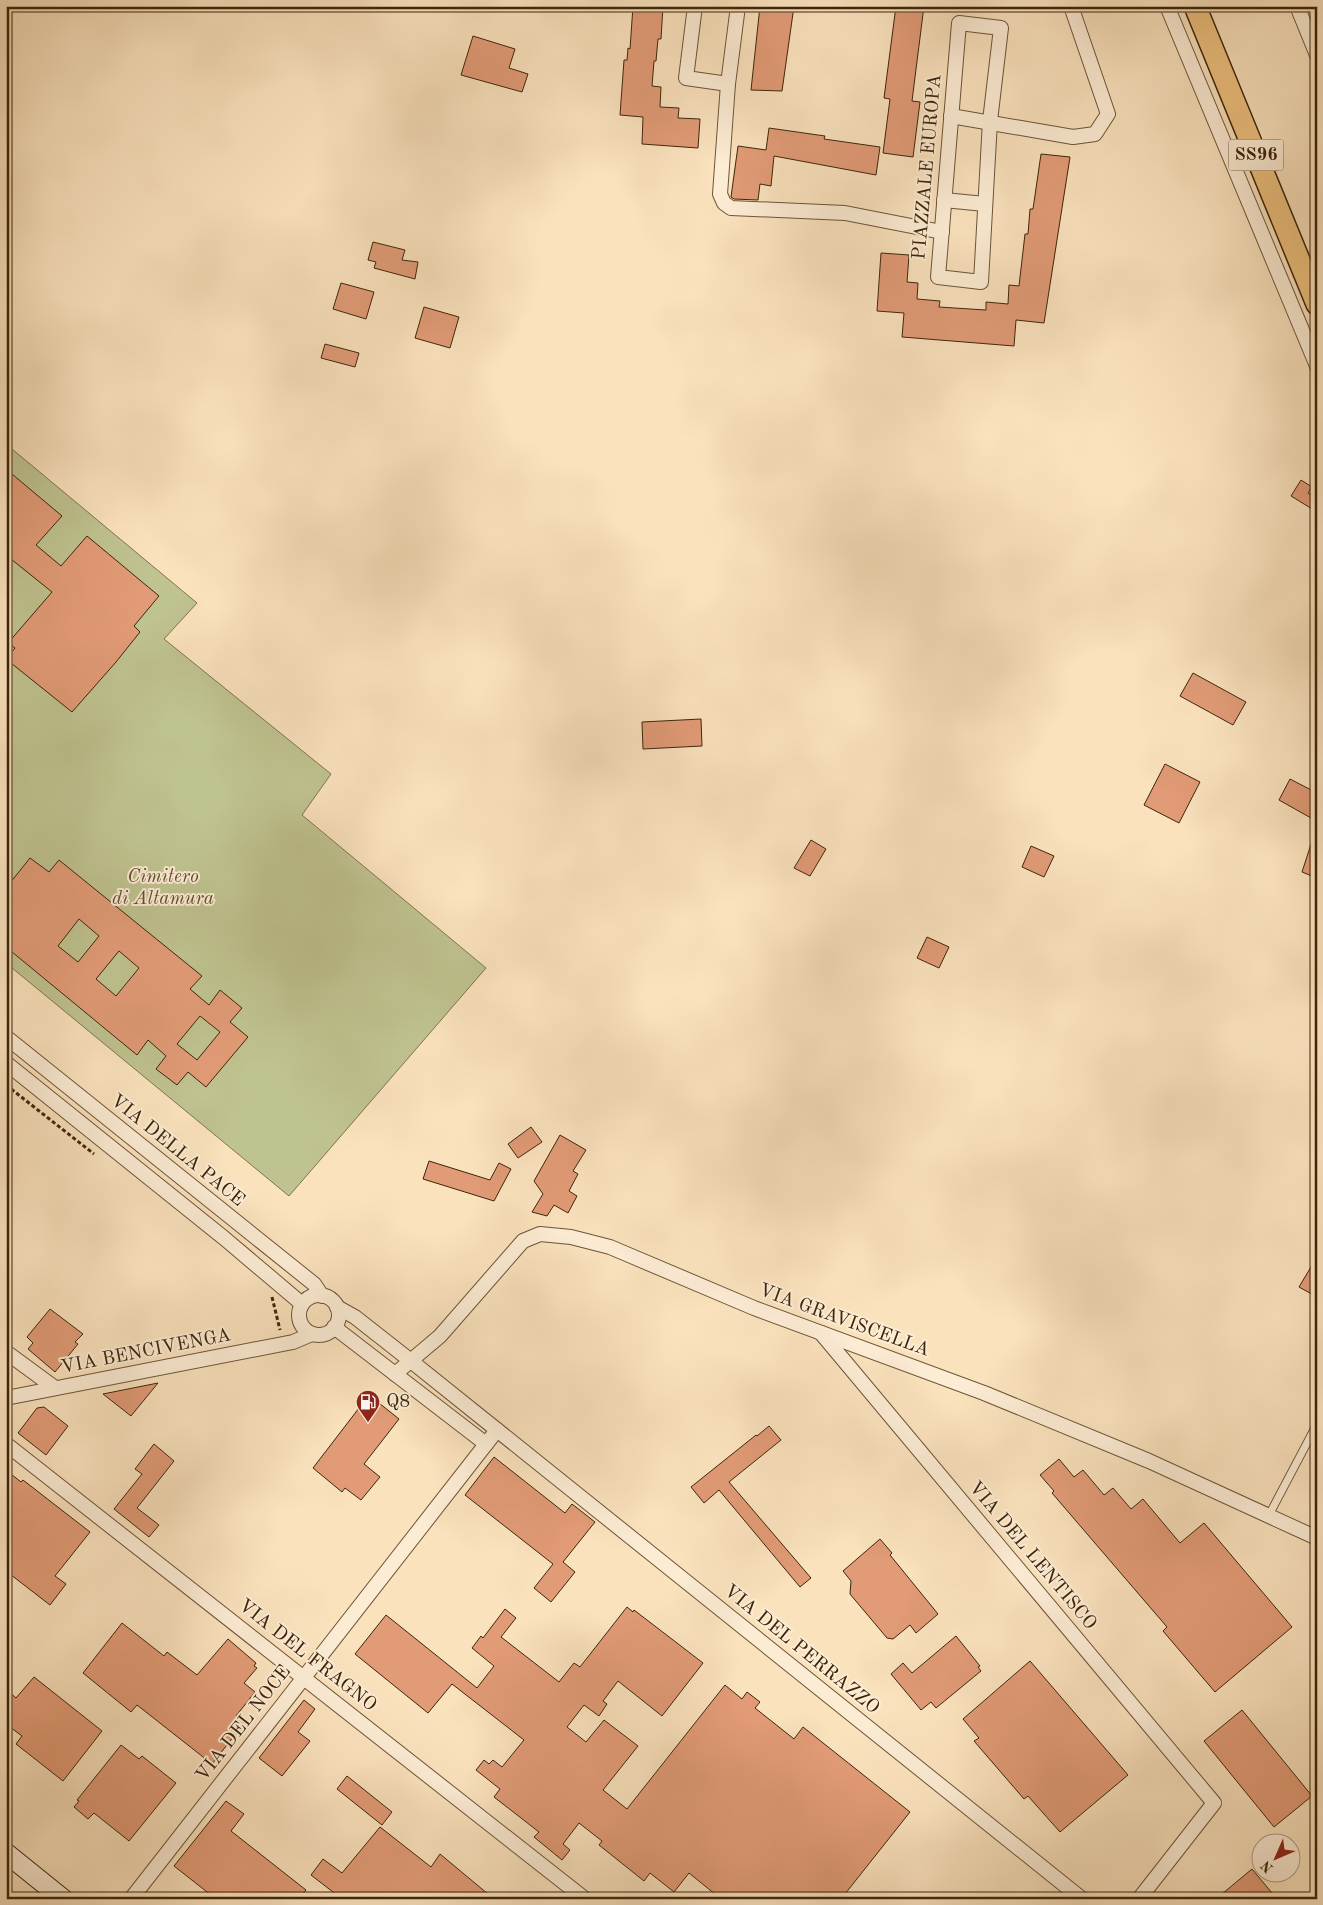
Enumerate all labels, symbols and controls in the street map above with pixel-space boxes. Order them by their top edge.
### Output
street label: PIAZZALE EUROPA [910,73,946,261]
road number: SS96 [1228,140,1284,170]
park label: Cimitero di Altamura [112,868,214,909]
street label: VIA DELLA PACE [106,1091,248,1211]
street label: VIA GRAVISCELLA [756,1281,932,1361]
street label: VIA BENCIVENGA [59,1326,233,1378]
fuel station icon: Q8 [355,1389,381,1423]
place label: Q8 [386,1393,410,1412]
street label: VIA DEL LENTISCO [965,1478,1099,1634]
street label: VIA DEL PERRAZZO [720,1582,882,1718]
street label: VIA DEL FRAGNO [234,1596,380,1716]
street label: VIA DEL NOCE [193,1662,295,1786]
north arrow [1250,1832,1300,1882]
text: N [1259,1858,1276,1875]

